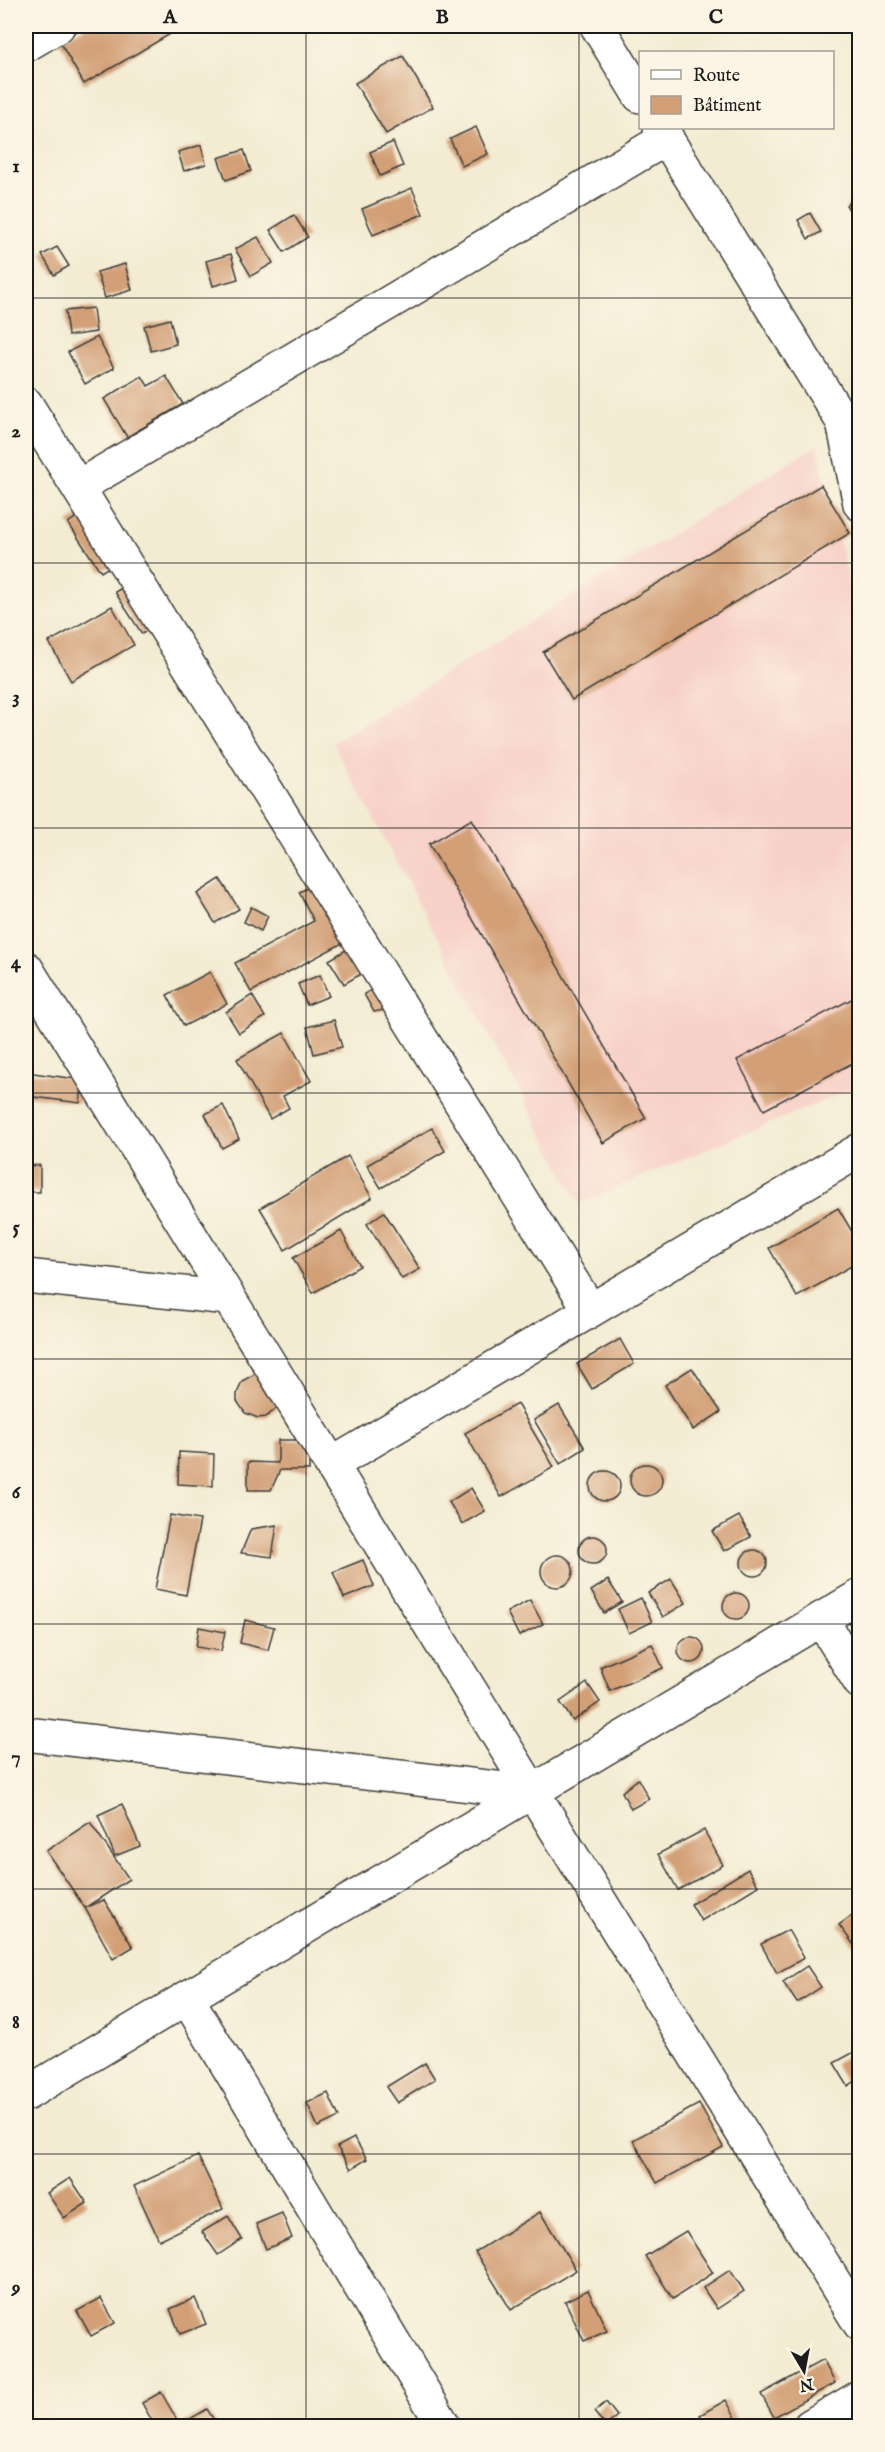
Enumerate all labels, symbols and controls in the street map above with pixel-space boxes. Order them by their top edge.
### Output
text: A [162,5,178,30]
text: B [435,5,449,30]
text: C [709,5,723,30]
legend [639,51,834,129]
text: Route [693,65,740,88]
text: Bâtiment [693,95,762,118]
text: 1 [12,154,20,179]
text: 2 [11,419,21,444]
text: 3 [12,685,20,710]
text: 4 [11,950,22,975]
text: 5 [12,1215,20,1240]
text: 6 [12,1480,22,1505]
text: 7 [11,1745,21,1770]
text: 8 [12,2010,20,2035]
text: 9 [11,2275,21,2300]
north arrow [774,2341,834,2401]
text: N [798,2373,816,2395]

